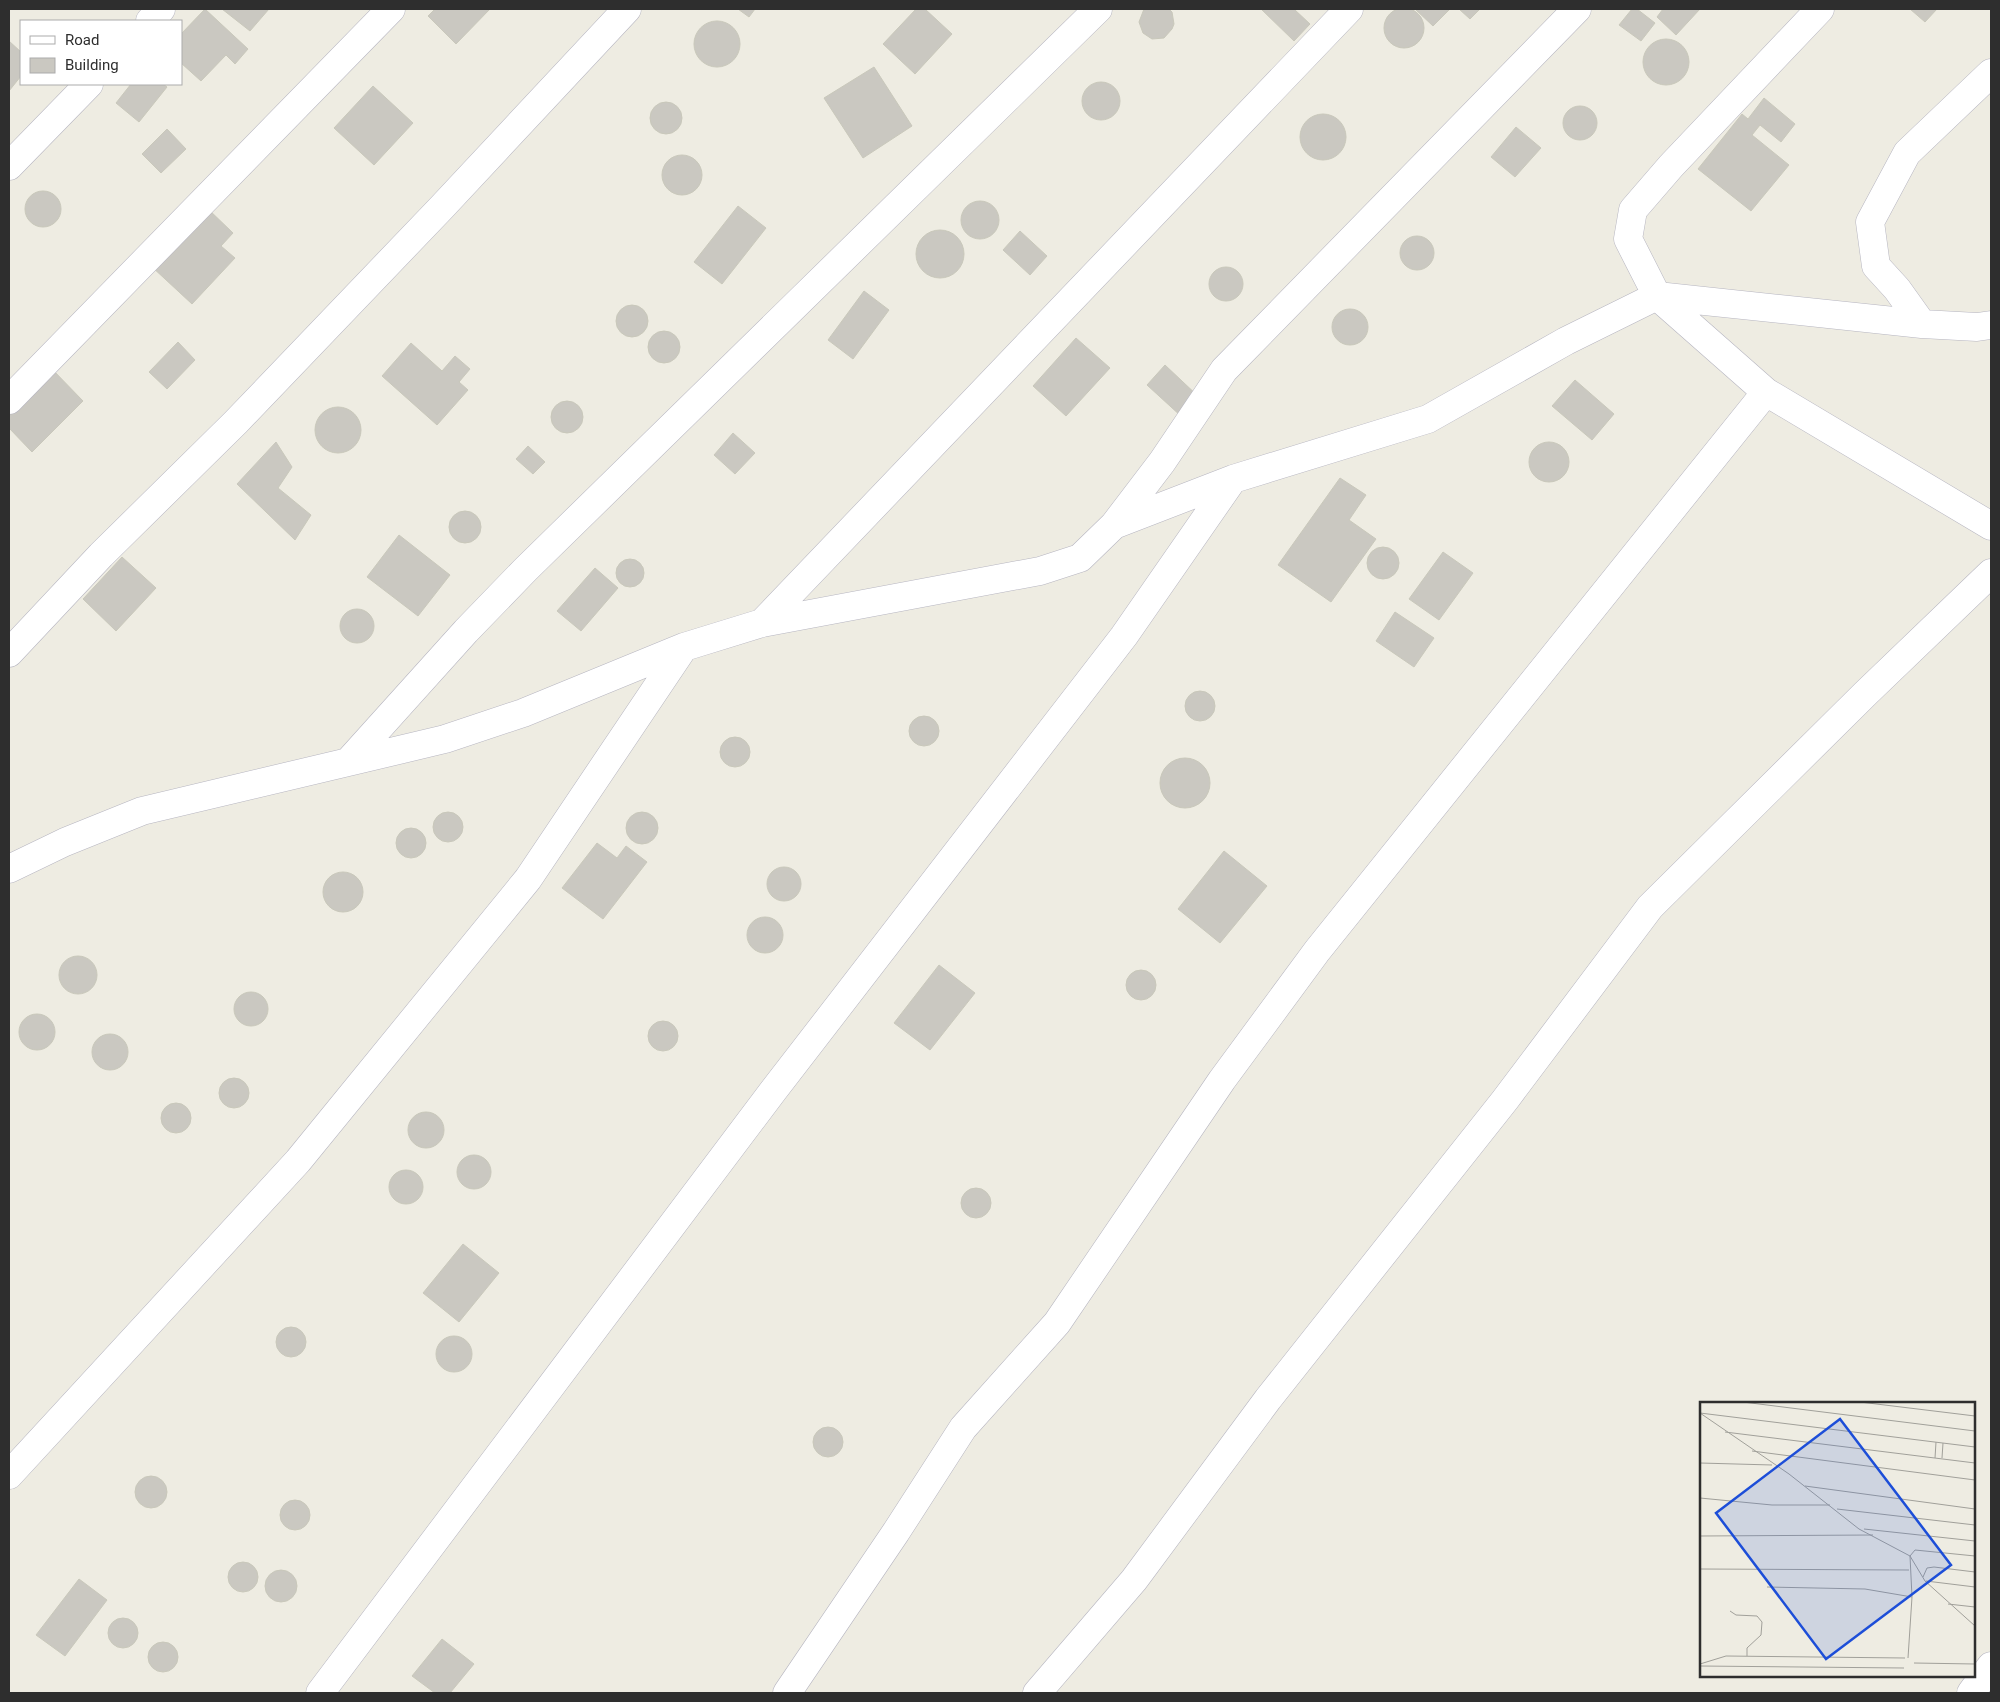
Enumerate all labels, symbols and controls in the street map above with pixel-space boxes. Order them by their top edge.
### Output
legend [20,20,182,85]
text: Road [65,31,99,49]
text: Building [65,56,119,74]
inset map [1700,1402,1975,1677]

